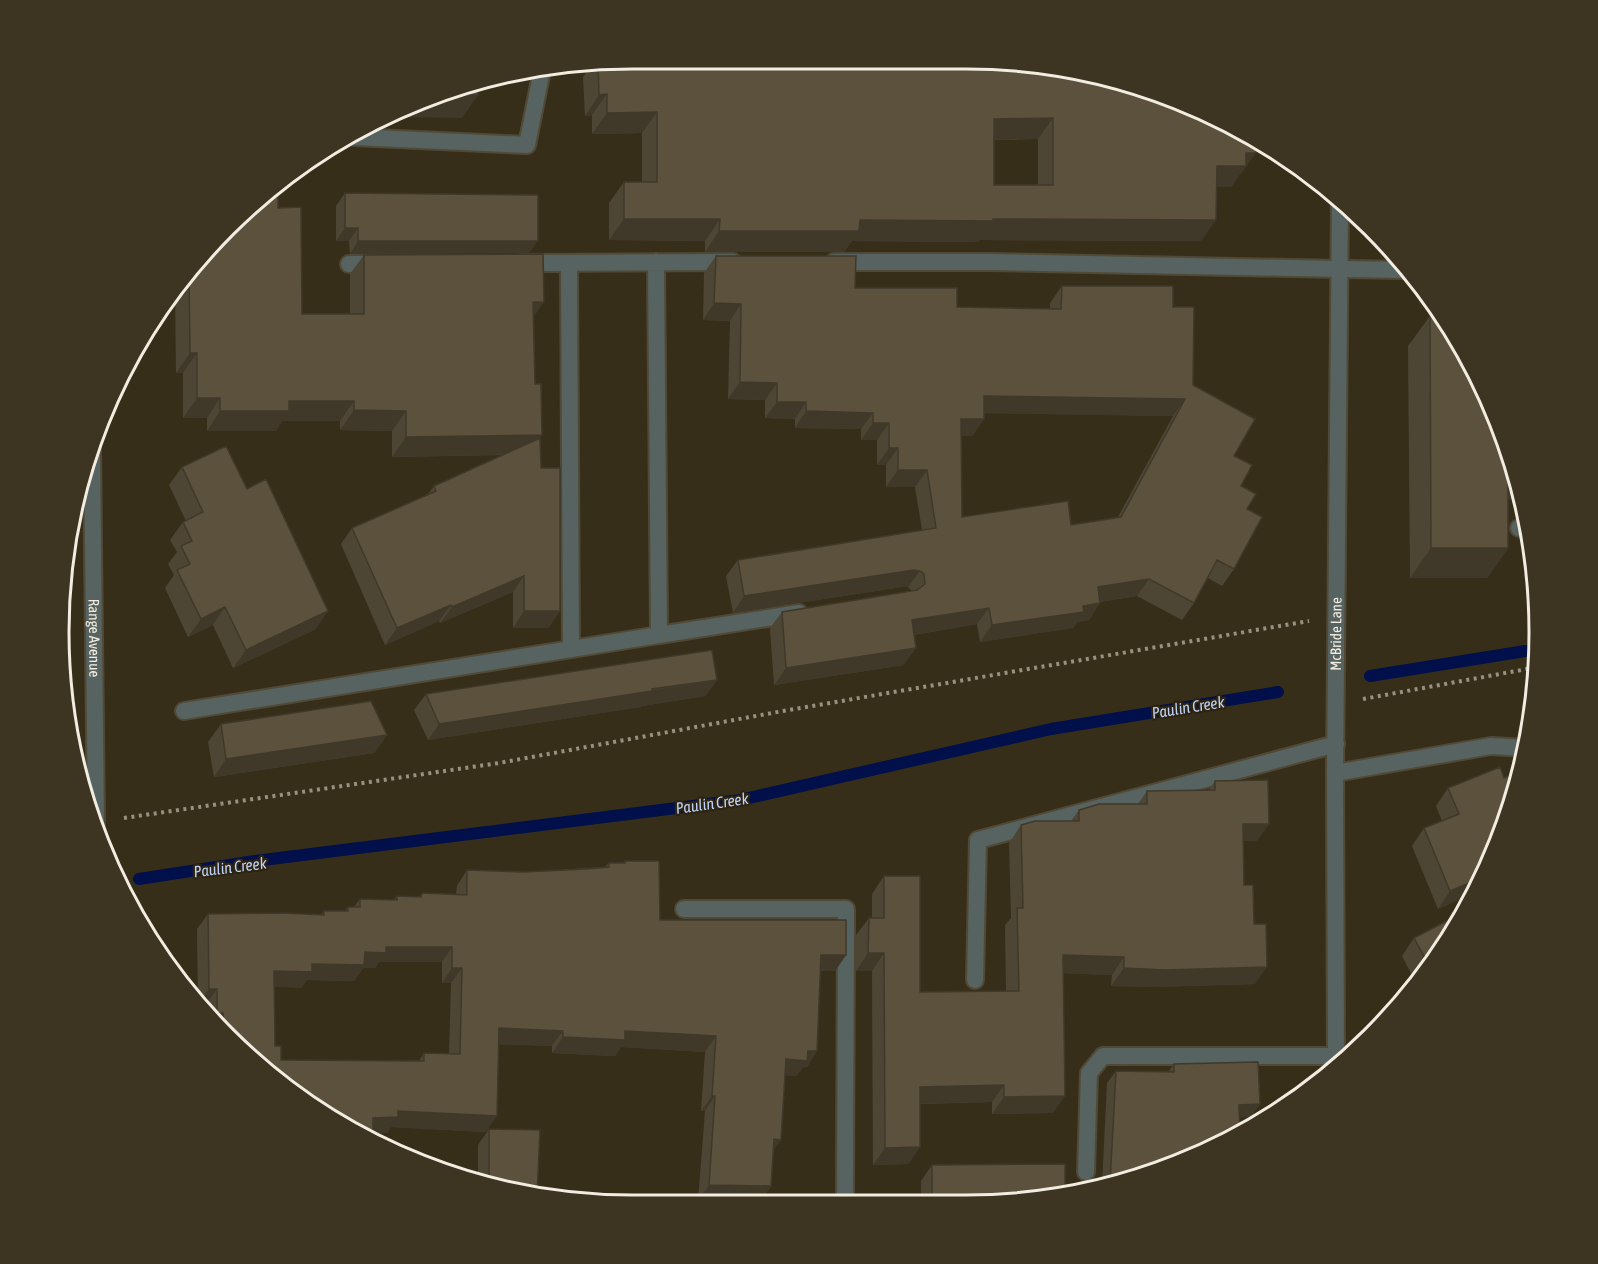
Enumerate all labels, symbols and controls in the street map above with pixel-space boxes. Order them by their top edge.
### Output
street label: McBride Lane [1327,597,1345,671]
street label: Range Avenue [86,599,103,677]
water label: Paulin Creek [1150,692,1227,722]
water label: Paulin Creek [674,789,751,817]
water label: Paulin Creek [192,853,268,880]

